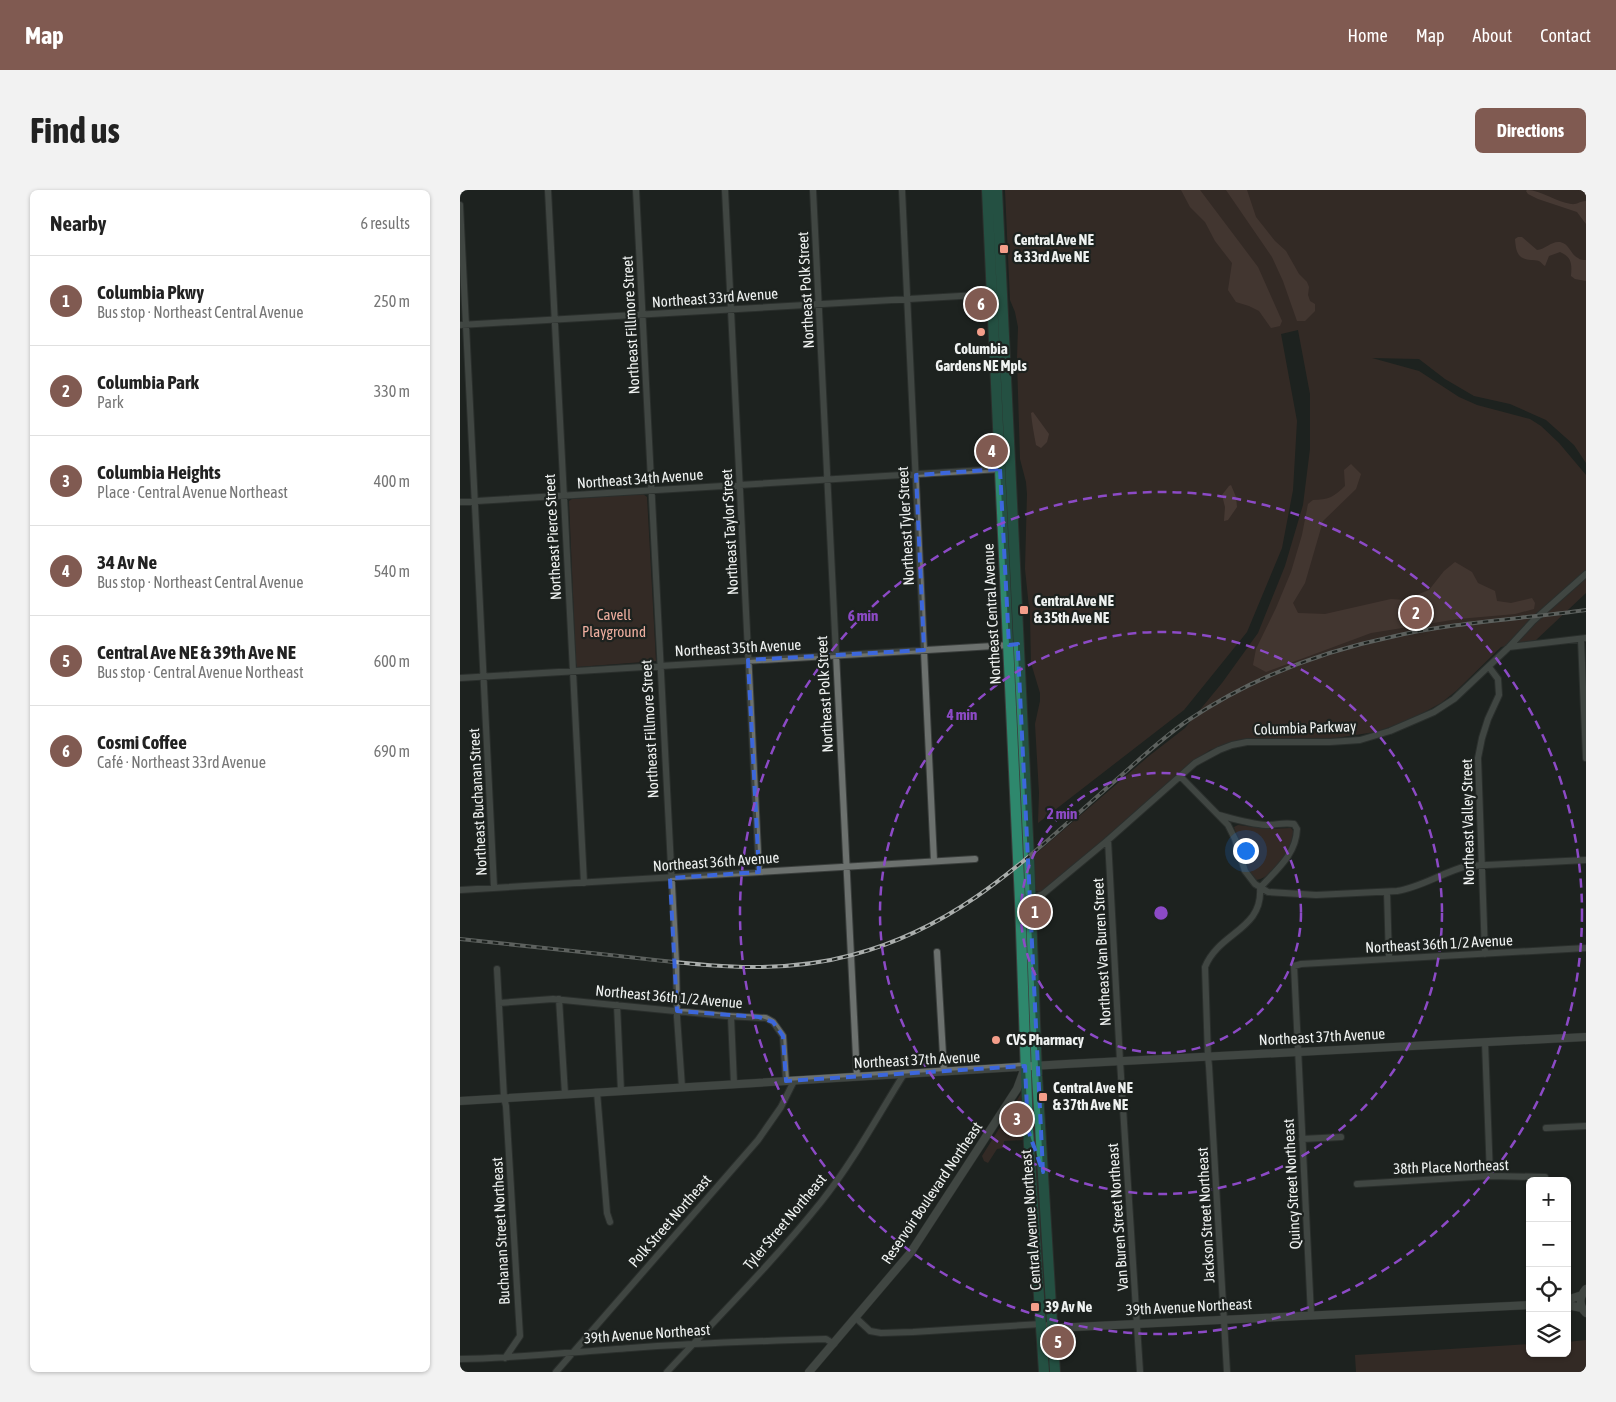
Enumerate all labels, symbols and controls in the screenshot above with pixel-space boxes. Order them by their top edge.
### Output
text: Map [25,22,64,49]
text: Home [1348,25,1388,46]
text: Map [1416,25,1445,46]
text: About [1473,25,1512,46]
text: Contact [1540,25,1591,46]
button: Directions [1475,108,1586,153]
text: Find us [30,110,120,150]
text: Nearby [50,211,106,235]
text: 6 results [360,214,410,232]
street label: Northeast Polk Street [794,231,817,349]
place label: Central Ave NE & 33rd Ave NE [1014,231,1094,265]
marker: Central Ave NE & 33rd Ave NE [998,243,1010,255]
street label: Northeast Fillmore Street [618,255,643,395]
text: Columbia Pkwy [97,281,204,303]
street label: Northeast 33rd Avenue [651,285,779,310]
pin: 6 [965,285,997,323]
text: 1 [62,292,70,310]
text: 250 m [374,292,410,310]
text: Bus stop · Northeast Central Avenue [97,303,304,321]
marker: Columbia Gardens NE Mpls [975,326,987,338]
place label: Columbia Gardens NE Mpls [935,340,1028,374]
text: Columbia Park [97,371,199,393]
text: 2 [62,382,70,400]
text: 330 m [374,382,410,400]
text: Park [97,393,124,411]
pin: 4 [976,432,1008,470]
text: Columbia Heights [97,461,221,483]
street label: Northeast 34th Avenue [576,466,704,491]
street label: Northeast Tyler Street [894,466,917,586]
street label: Northeast Taylor Street [718,469,741,595]
text: 3 [62,472,70,490]
text: 400 m [374,472,410,490]
street label: Northeast Pierce Street [541,474,564,601]
text: Place · Central Avenue Northeast [97,483,288,501]
street label: Northeast Central Avenue [979,543,1004,685]
text: 34 Av Ne [97,551,157,573]
text: 4 [62,562,70,580]
text: 540 m [374,562,410,580]
text: Bus stop · Northeast Central Avenue [97,573,304,591]
place label: Central Ave NE & 35th Ave NE [1034,592,1114,626]
pin: 2 [1400,594,1432,632]
marker: Central Ave NE & 35th Ave NE [1018,604,1030,616]
park label: Cavell Playground [582,606,646,640]
text: 6 min [848,607,878,624]
street label: Northeast Polk Street [813,635,836,753]
street label: Northeast 35th Avenue [674,636,802,659]
text: Central Ave NE & 39th Ave NE [97,641,296,663]
text: 5 [62,652,70,670]
text: 600 m [374,652,410,670]
street label: Northeast Fillmore Street [637,659,662,799]
text: Bus stop · Central Avenue Northeast [97,663,304,681]
text: 4 min [946,706,977,723]
street label: Columbia Parkway [1254,717,1356,738]
street label: Northeast Buchanan Street [465,728,490,876]
text: Cosmi Coffee [97,731,187,753]
text: 6 [62,742,70,760]
text: 690 m [374,742,410,760]
text: Café · Northeast 33rd Avenue [97,753,266,771]
street label: Northeast Valley Street [1458,759,1477,886]
text: 2 min [1047,805,1077,822]
your location [1233,838,1259,864]
street label: Northeast 36th Avenue [652,849,780,874]
street label: Northeast Van Buren Street [1089,878,1114,1027]
pin: 1 [1019,893,1051,931]
centre of rings [1152,904,1170,922]
street label: Northeast 36th 1/2 Avenue [1365,931,1513,956]
street label: Northeast 36th 1/2 Avenue [595,982,744,1011]
street label: Northeast 37th Avenue [1258,1025,1386,1048]
place label: CVS Pharmacy [1006,1031,1085,1048]
marker: CVS Pharmacy [990,1034,1002,1046]
street label: Northeast 37th Avenue [853,1048,981,1071]
place label: Central Ave NE & 37th Ave NE [1053,1079,1133,1113]
marker: Central Ave NE & 37th Ave NE [1037,1091,1049,1103]
pin: 3 [1001,1100,1033,1138]
street label: Quincy Street Northeast [1280,1118,1303,1250]
street label: Reservoir Boulevard Northeast [878,1119,985,1267]
street label: Van Buren Street Northeast [1104,1142,1131,1292]
street label: Jackson Street Northeast [1193,1147,1218,1283]
street label: Central Avenue Northeast [1017,1149,1044,1291]
street label: 38th Place Northeast [1393,1156,1509,1177]
street label: Buchanan Street Northeast [488,1157,513,1305]
street label: Tyler Street Northeast [740,1170,830,1273]
street label: Polk Street Northeast [625,1171,714,1270]
map controls [1526,1177,1571,1357]
button: + [1526,1177,1571,1222]
button: − [1526,1222,1571,1267]
button: locate [1526,1267,1571,1312]
street label: 39th Avenue Northeast [1125,1295,1253,1318]
place label: 39 Av Ne [1045,1298,1093,1315]
marker: 39 Av Ne [1029,1301,1041,1313]
button: layers [1526,1312,1571,1357]
street label: 39th Avenue Northeast [583,1321,711,1346]
pin: 5 [1042,1323,1074,1361]

